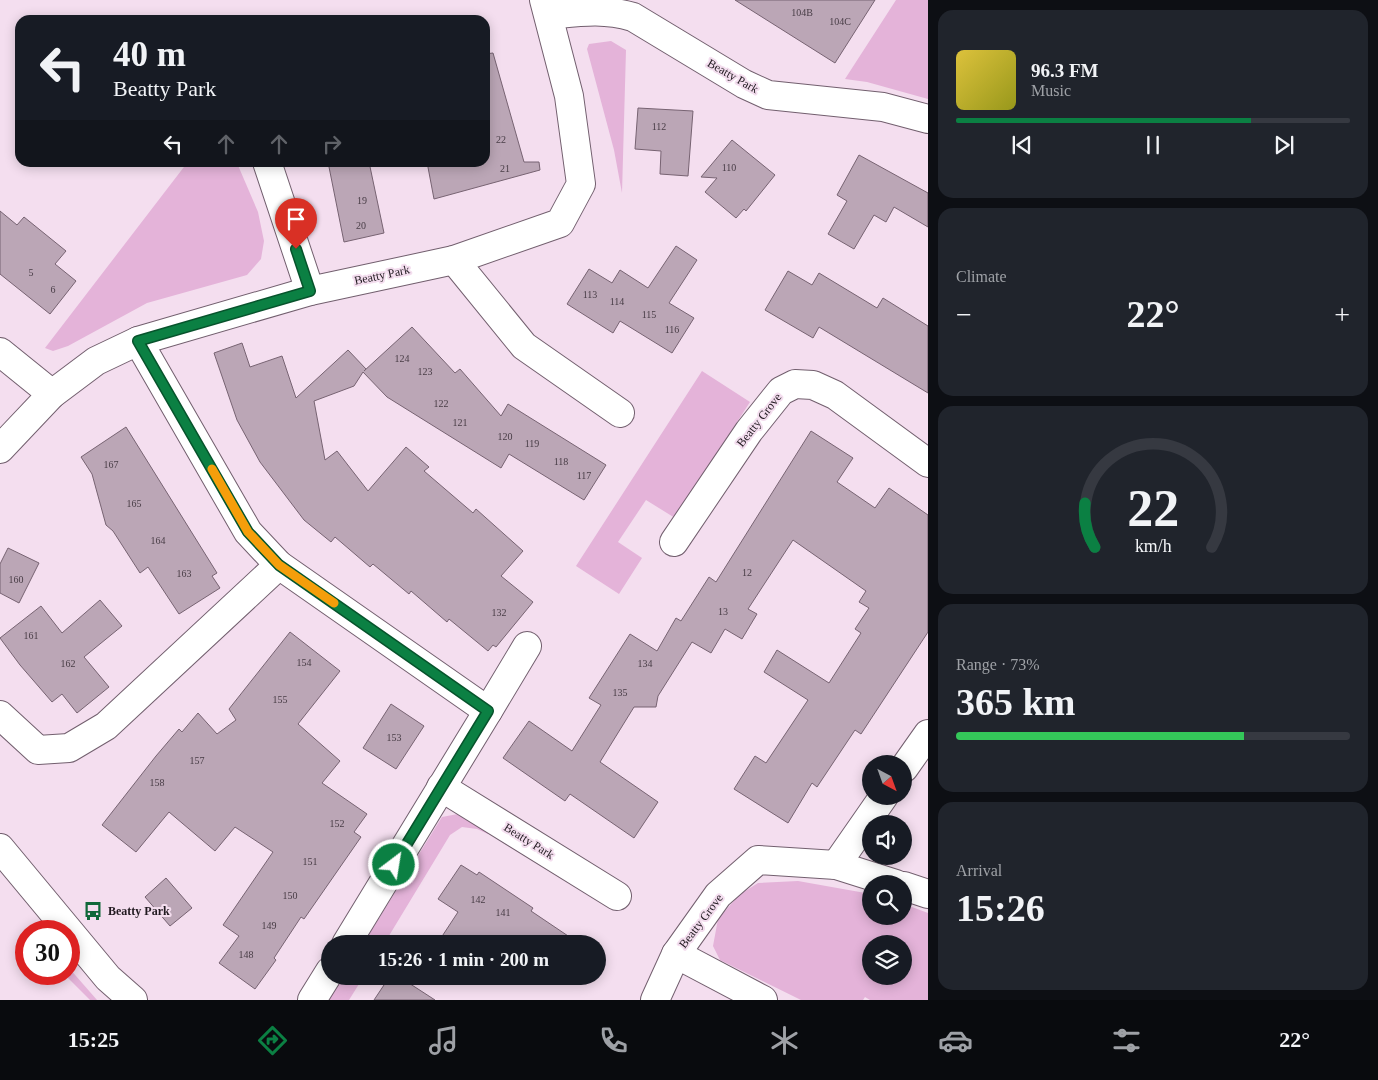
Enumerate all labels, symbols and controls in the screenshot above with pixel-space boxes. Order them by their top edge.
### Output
house number: 104B [791,7,813,18]
house number: 104C [829,16,851,27]
icon: left [30,35,95,100]
text: 40 m [113,35,186,74]
street label: Beatty Park [705,56,761,96]
text: 96.3 FM [1031,60,1099,81]
text: Beatty Park [113,76,216,101]
text: Music [1031,82,1071,99]
house number: 112 [652,121,666,132]
icon: left [159,130,187,158]
icon: ahead [212,130,240,158]
icon: ahead [265,130,293,158]
icon: right [318,130,346,158]
icon: previous [1008,131,1036,159]
icon: pause [1139,131,1167,159]
icon: next [1270,131,1298,159]
house number: 22 [496,134,506,145]
house number: 110 [722,162,736,173]
house number: 21 [500,163,510,174]
house number: 19 [357,195,367,206]
pin [275,198,317,249]
icon: arrive [282,205,310,233]
house number: 20 [356,220,366,231]
street label: Beatty Park [353,262,411,288]
house number: 5 [29,267,34,278]
text: Climate [956,268,1007,285]
house number: 6 [51,284,56,295]
house number: 113 [583,289,597,300]
text: 22° [1126,293,1180,335]
house number: 114 [610,296,624,307]
text: − [956,299,972,330]
text: + [1334,299,1350,330]
house number: 115 [642,309,656,320]
house number: 116 [665,324,679,335]
house number: 124 [395,353,410,364]
house number: 123 [418,366,433,377]
street label: Beatty Grove [734,390,784,450]
house number: 122 [434,398,449,409]
house number: 121 [453,417,468,428]
house number: 120 [498,431,513,442]
house number: 119 [525,438,539,449]
house number: 118 [554,456,568,467]
house number: 167 [104,459,119,470]
house number: 117 [577,470,591,481]
text: 22 [1127,480,1179,537]
house number: 165 [127,498,142,509]
house number: 164 [151,535,166,546]
text: km/h [1135,536,1171,556]
house number: 12 [742,567,752,578]
house number: 163 [177,568,192,579]
house number: 160 [9,574,24,585]
house number: 13 [718,606,728,617]
house number: 132 [492,607,507,618]
house number: 161 [24,630,39,641]
text: Range · 73% [956,656,1040,673]
house number: 154 [297,657,312,668]
house number: 162 [61,658,76,669]
house number: 134 [638,658,653,669]
text: 365 km [956,681,1075,723]
house number: 135 [613,687,628,698]
house number: 155 [273,694,288,705]
house number: 153 [387,732,402,743]
house number: 157 [190,755,205,766]
north arrow [862,755,912,805]
map controls [862,755,912,985]
house number: 158 [150,777,165,788]
button: sound [862,815,912,865]
house number: 152 [330,818,345,829]
street label: Beatty Park [501,820,557,862]
position arrow [367,838,419,890]
house number: 151 [303,856,318,867]
text: Arrival [956,862,1002,879]
button: search [862,875,912,925]
text: 15:26 [956,887,1045,929]
house number: 150 [283,890,298,901]
street label: Beatty Grove [676,891,726,951]
house number: 142 [471,894,486,905]
bus stop icon: Beatty Park [82,900,104,922]
place label: Beatty Park [108,904,170,918]
house number: 141 [496,907,511,918]
speed limit sign: 30 [15,920,80,985]
house number: 149 [262,920,277,931]
button: layers [862,935,912,985]
house number: 148 [239,949,254,960]
text: 15:26 · 1 min · 200 m [378,949,549,970]
icon: directions [255,1023,290,1058]
icon: music [426,1023,461,1058]
icon: phone [596,1023,631,1058]
icon: climate [767,1023,802,1058]
icon: car [938,1023,973,1058]
icon: filters [1109,1023,1144,1058]
text: 15:25 [68,1027,119,1052]
text: 22° [1279,1027,1310,1052]

